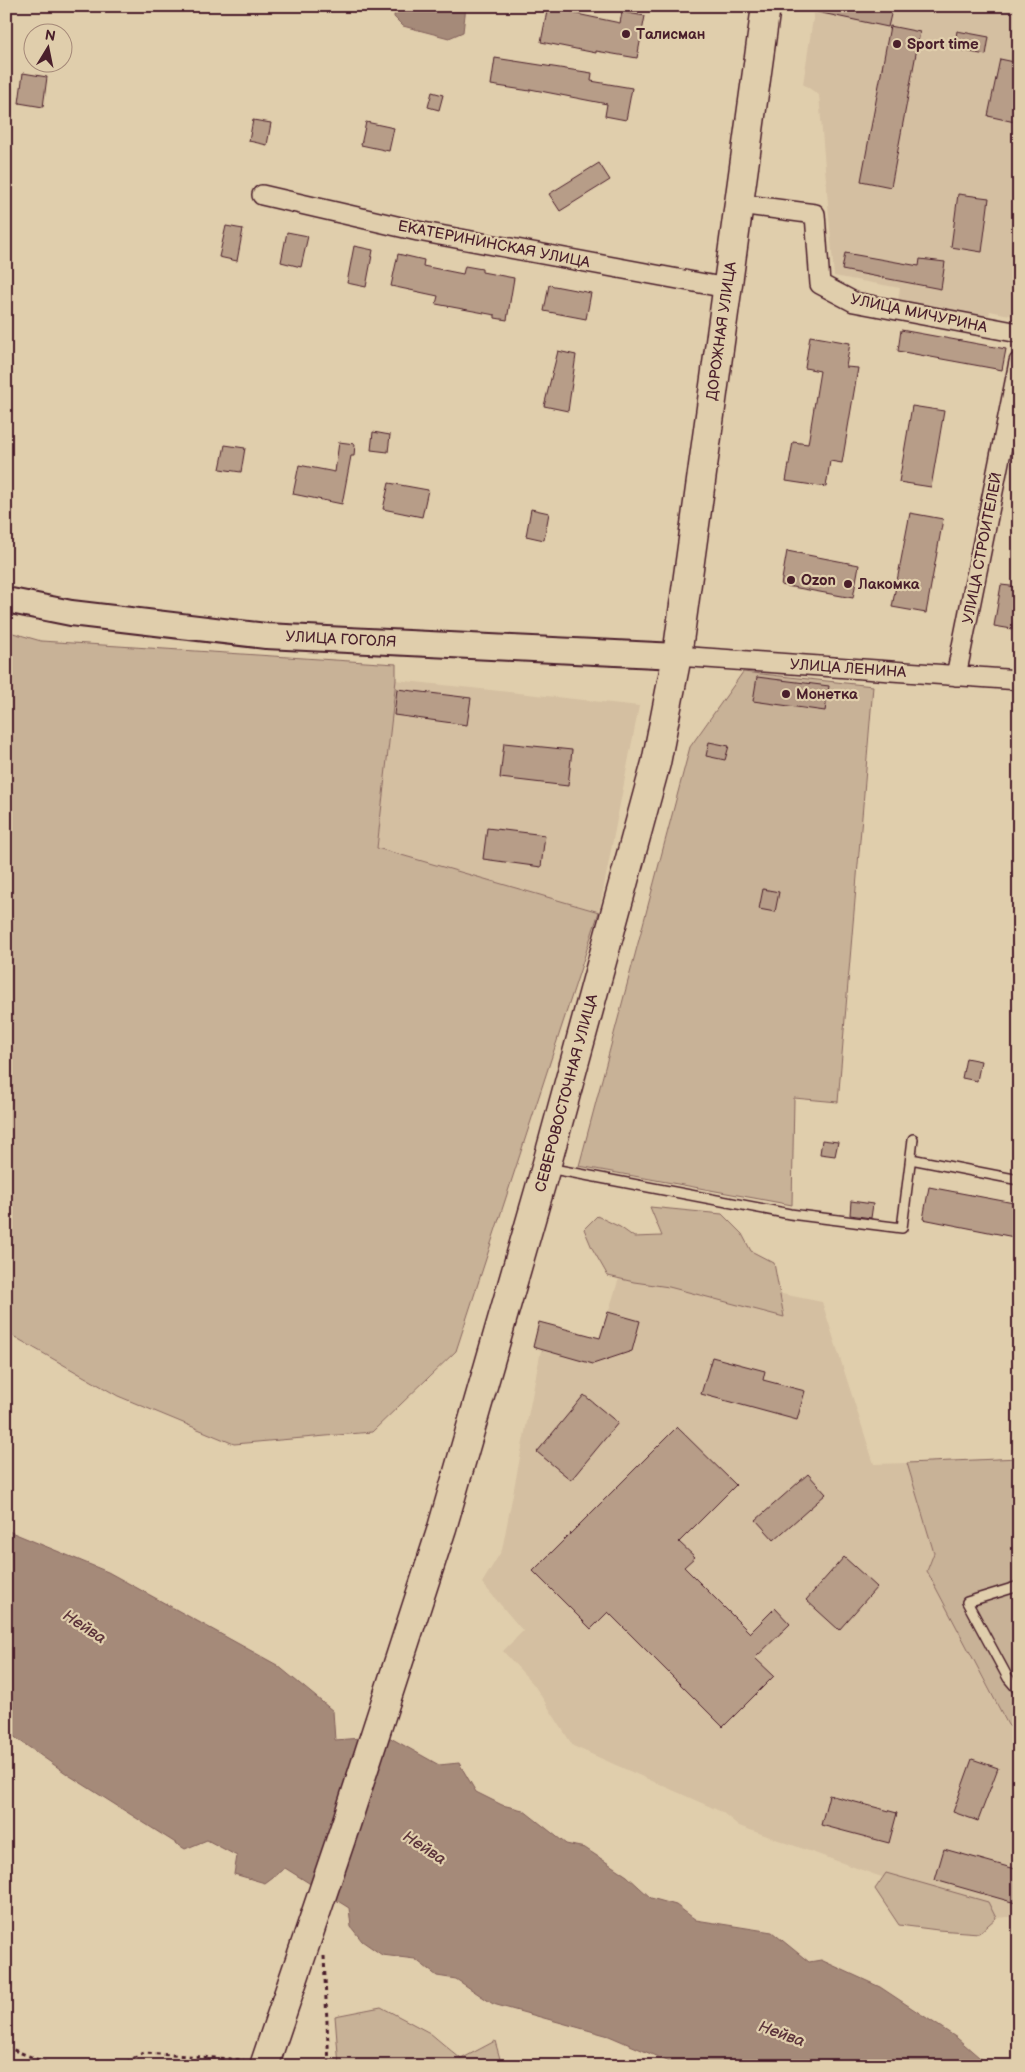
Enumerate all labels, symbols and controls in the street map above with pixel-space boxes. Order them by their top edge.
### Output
north arrow [22,22,72,72]
place label: Талисман [636,25,705,44]
text: N [44,26,57,45]
marker: Талисман [620,28,632,40]
place label: Sport time [907,35,979,54]
marker: Sport time [891,38,903,50]
street label: ЕКАТЕРИНИНСКАЯ УЛИЦА [396,217,593,273]
street label: ДОРОЖНАЯ УЛИЦА [702,260,741,402]
street label: УЛИЦА МИЧУРИНА [849,290,990,337]
street label: УЛИЦА СТРОИТЕЛЕЙ [958,471,1007,626]
place label: Ozon [801,571,836,590]
marker: Ozon [785,574,797,586]
place label: Лакомка [857,575,920,594]
marker: Лакомка [842,578,854,590]
street label: УЛИЦА ГОГОЛЯ [285,627,397,652]
street label: УЛИЦА ЛЕНИНА [789,655,908,682]
place label: Монетка [796,685,858,704]
marker: Монетка [780,688,792,700]
street label: СЕВЕРОВОСТОЧНАЯ УЛИЦА [531,991,602,1194]
water label: Нейва [59,1606,109,1648]
water label: Нейва [399,1827,449,1869]
water label: Нейва [756,2017,807,2052]

